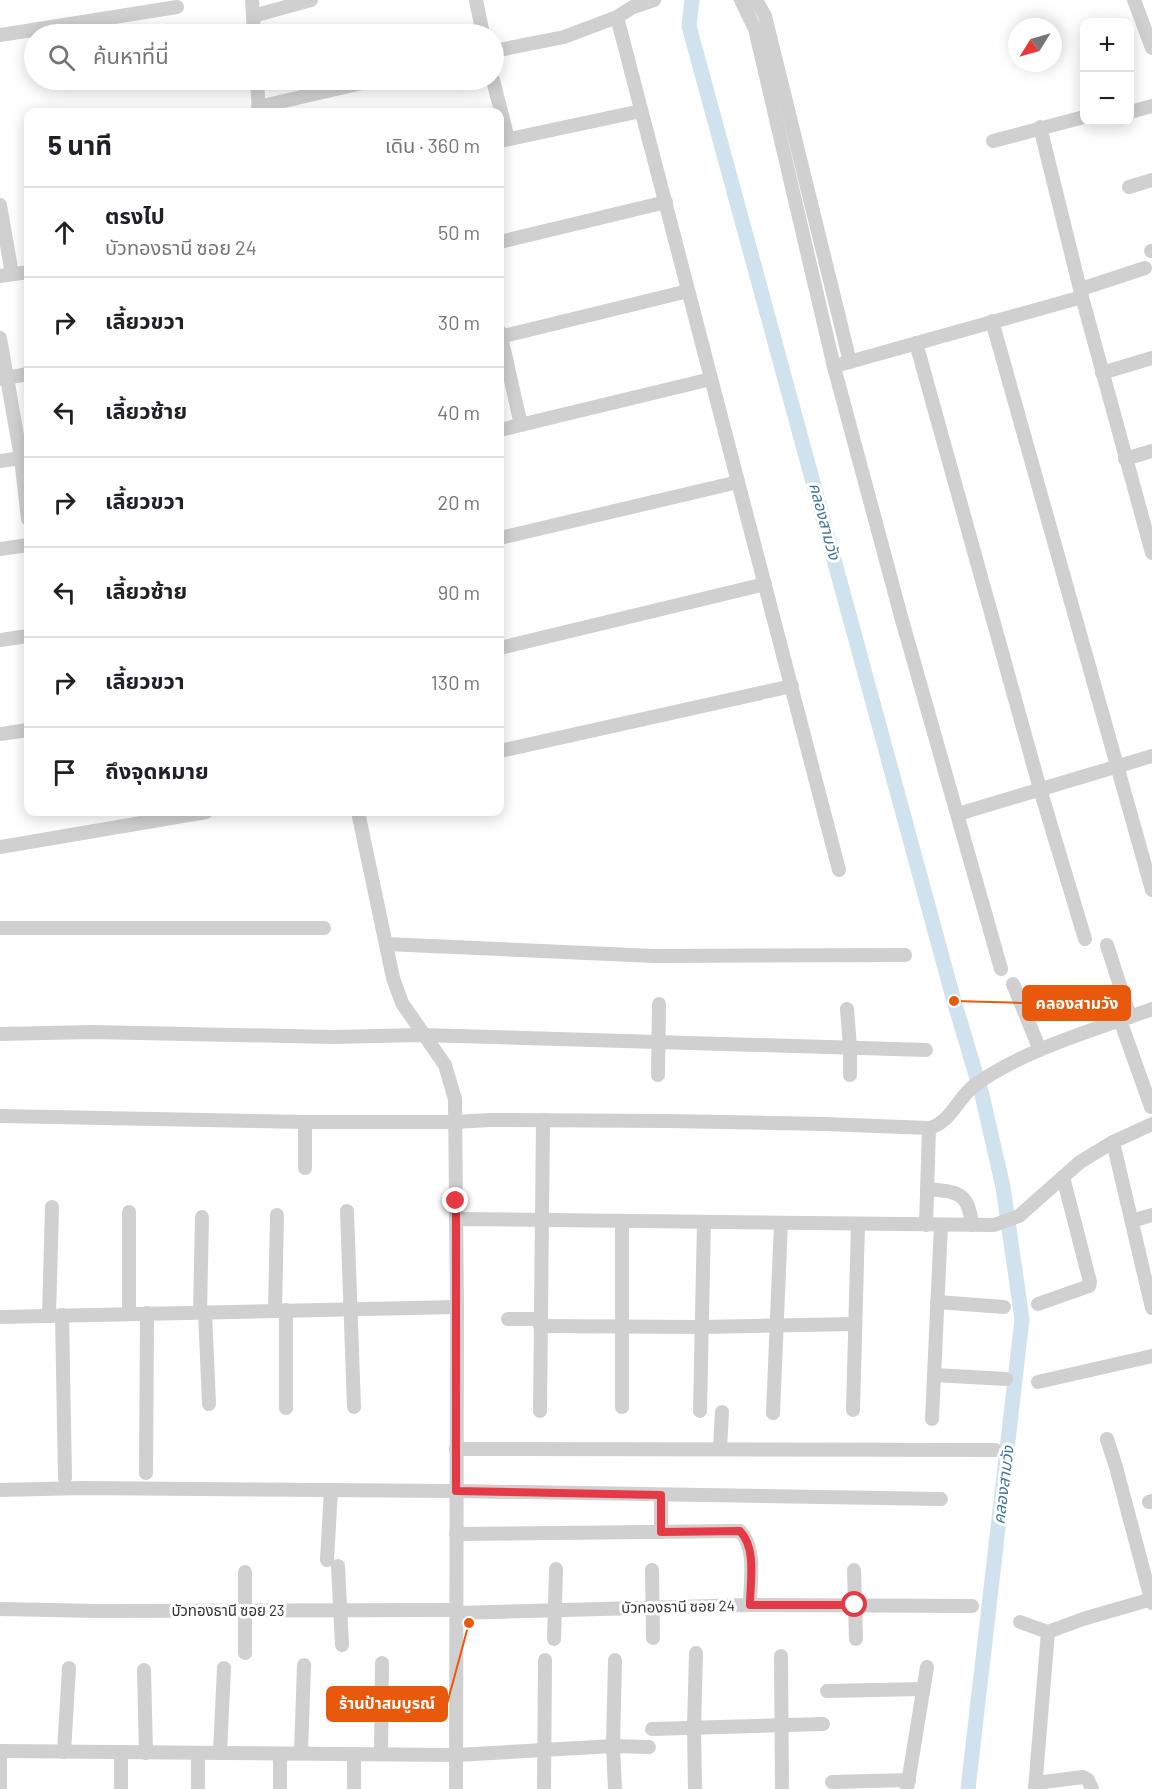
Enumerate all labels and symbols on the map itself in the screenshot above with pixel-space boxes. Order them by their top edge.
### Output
north arrow [1008,18,1062,72]
water label: คลองสามวัง [806,480,845,563]
callout: คลองสามวัง [1023,986,1130,1020]
text: คลองสามวัง [1036,993,1118,1012]
route end [442,1187,468,1213]
water label: คลองสามวัง [988,1443,1017,1525]
route start [841,1591,867,1617]
street label: บัวทองธานี ซอย 24 [621,1596,735,1616]
street label: บัวทองธานี ซอย 23 [171,1601,285,1619]
callout: ร้านป้าสมบูรณ์ [327,1687,447,1721]
text: ร้านป้าสมบูรณ์ [339,1693,435,1714]

